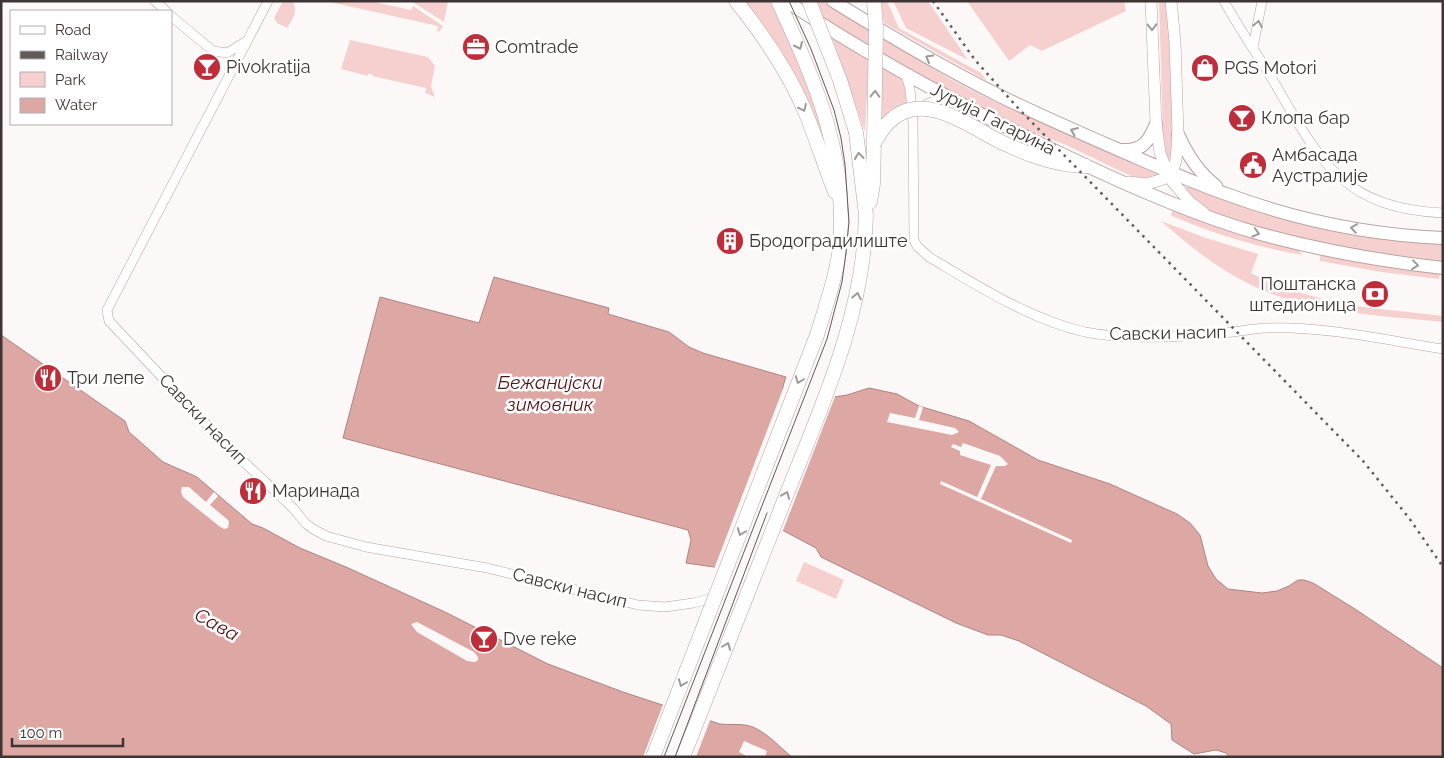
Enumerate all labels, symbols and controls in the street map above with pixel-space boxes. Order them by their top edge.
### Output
legend [10,10,172,125]
one-way arrow [1252,20,1263,29]
text: Road [55,21,91,39]
one-way arrow [1147,24,1158,32]
office icon: Comtrade [461,32,491,62]
place label: Comtrade [495,36,579,57]
one-way arrow [792,41,803,50]
text: Railway [55,46,108,64]
bar icon: Pivokratija [192,52,222,82]
shop icon: PGS Motori [1190,53,1220,83]
one-way arrow [925,55,934,65]
place label: Pivokratija [226,56,310,77]
place label: PGS Motori [1224,57,1317,78]
text: Park [55,71,86,89]
street label: Јурија Гагарина [927,78,1059,159]
one-way arrow [869,90,880,98]
text: Water [55,96,98,114]
one-way arrow [797,103,808,112]
bar icon: Клопа бар [1227,103,1257,133]
place label: Клопа бар [1261,107,1350,128]
one-way arrow [1070,126,1079,137]
place label: Амбасада Аустралије [1272,144,1368,186]
public building icon: Амбасада Аустралије [1238,150,1268,180]
one-way arrow [854,152,865,160]
one-way arrow [1350,223,1359,233]
building icon: Бродоградилиште [715,226,745,256]
one-way arrow [1251,227,1259,237]
place label: Бродоградилиште [749,230,908,251]
one-way arrow [1411,259,1419,270]
place label: Поштанска штедионица [1249,273,1356,315]
bank icon: Поштанска штедионица [1360,279,1390,309]
one-way arrow [851,291,862,300]
street label: Савски насип [1109,321,1227,344]
restaurant icon: Три лепе [33,363,63,393]
place label: Три лепе [67,367,145,388]
street label: Савски насип [155,369,252,468]
water label: Бежанијски зимовник [497,371,603,415]
one-way arrow [795,375,806,384]
restaurant icon: Маринада [238,476,268,506]
place label: Маринада [272,480,360,501]
one-way arrow [780,491,790,500]
one-way arrow [737,527,747,535]
street label: Савски насип [511,563,630,612]
water label: Сава [191,603,243,645]
bar icon: Dve reke [469,624,499,654]
place label: Dve reke [503,628,577,649]
one-way arrow [720,642,731,651]
one-way arrow [678,678,688,687]
scale bar [12,716,124,748]
text: 100 m [20,724,62,742]

